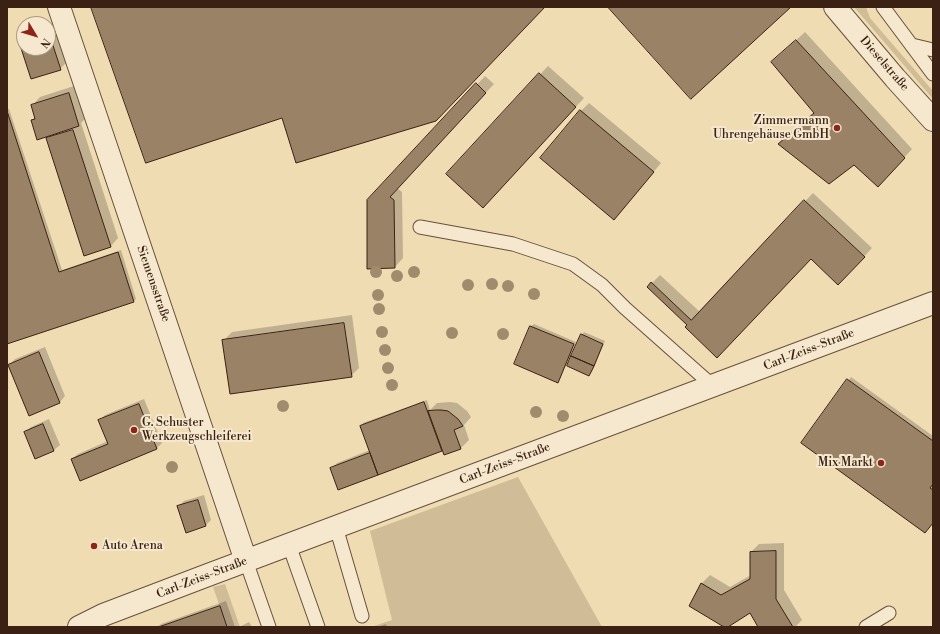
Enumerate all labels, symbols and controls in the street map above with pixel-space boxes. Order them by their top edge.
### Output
north arrow [16,16,56,56]
street label: Dieselstraße [856,34,912,94]
text: N [36,35,53,51]
place label: Zimmermann Uhrengehäuse GmbH [713,114,829,142]
marker: Zimmermann Uhrengehäuse GmbH [832,123,842,133]
street label: Siemensstraße [133,244,173,324]
street label: Carl-Zeiss-Straße [762,326,856,374]
place label: G. Schuster Werkzeugschleiferei [142,416,252,444]
marker: G. Schuster Werkzeugschleiferei [129,425,139,435]
street label: Carl-Zeiss-Straße [458,440,552,488]
place label: Mix Markt [818,456,873,470]
marker: Mix Markt [876,458,886,468]
place label: Auto Arena [102,539,163,553]
marker: Auto Arena [89,541,99,551]
street label: Carl-Zeiss-Straße [155,554,249,602]

